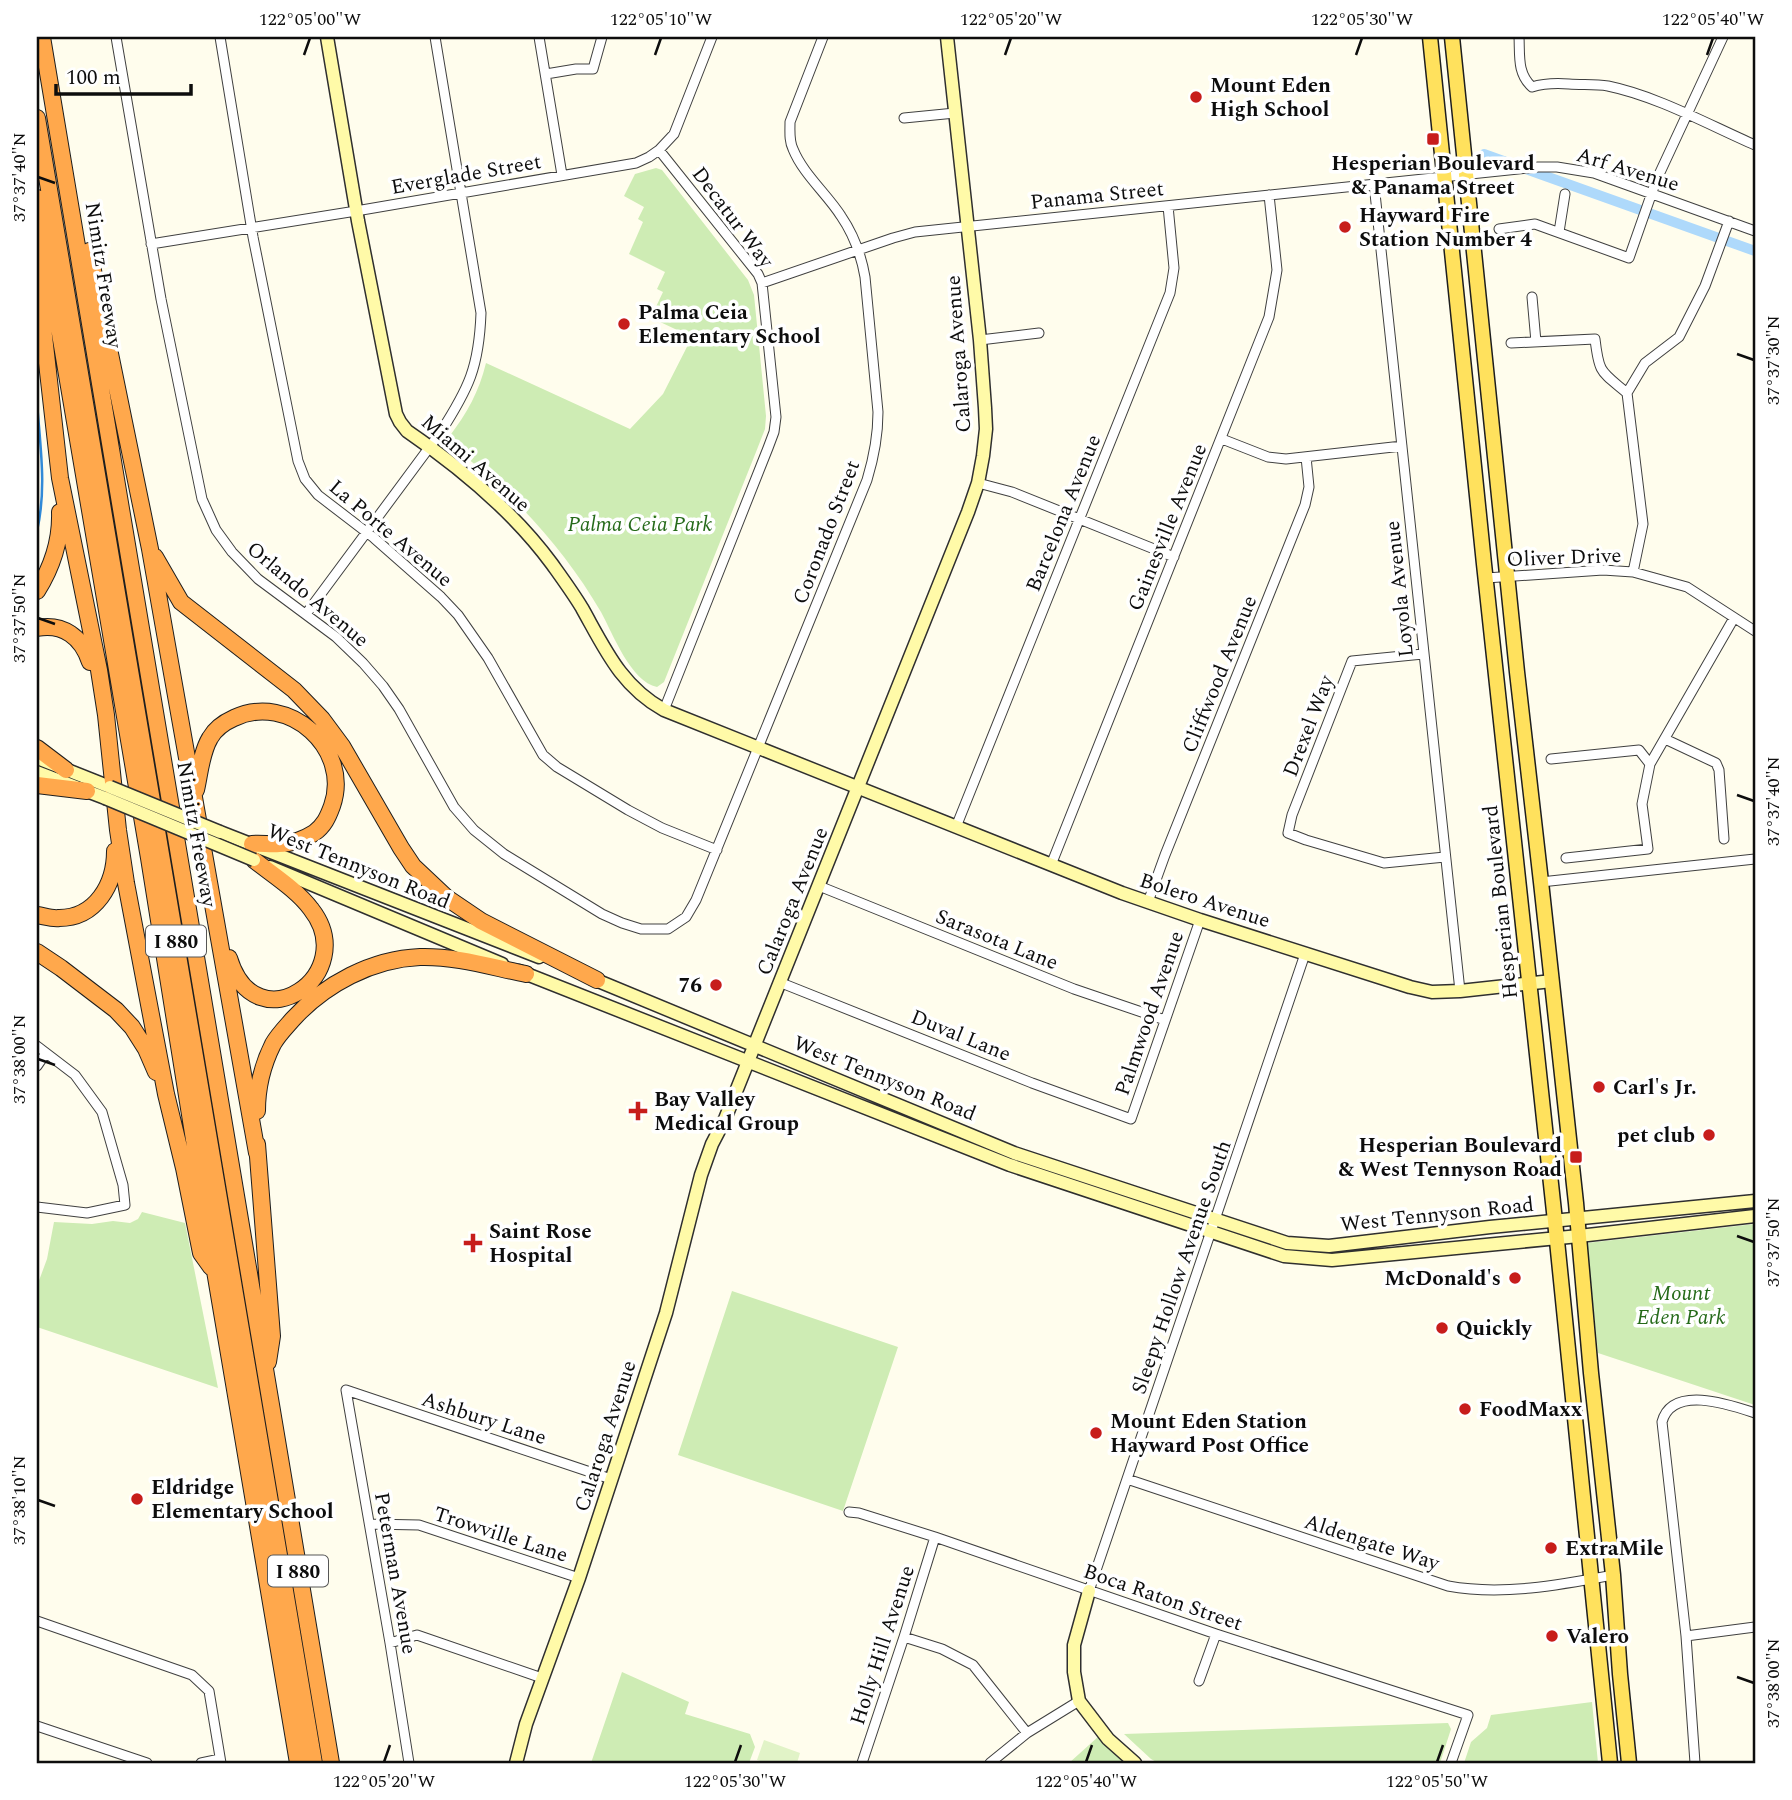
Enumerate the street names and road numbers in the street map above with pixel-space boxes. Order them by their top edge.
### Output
street label: Arf Avenue [1572,139,1683,201]
street label: Everglade Street [388,146,544,204]
street label: Decatur Way [683,160,782,276]
street label: Panama Street [1029,173,1166,219]
street label: Nimitz Freeway [76,200,131,351]
street label: Calaroga Avenue [938,274,980,434]
street label: Miami Avenue [413,407,537,520]
street label: Barcelona Avenue [1018,430,1110,597]
street label: Gainesville Avenue [1120,439,1216,616]
street label: Coronado Street [785,456,869,609]
street label: La Porte Avenue [321,472,459,595]
street label: Loyola Avenue [1377,519,1423,659]
street label: Orlando Avenue [239,534,376,656]
street label: Oliver Drive [1506,540,1622,576]
street label: Cliffwood Avenue [1174,591,1266,758]
street label: Drexel Way [1275,670,1343,782]
street label: Nimitz Freeway [167,759,225,911]
street label: Hesperian Boulevard [1475,803,1527,1001]
street label: West Tennyson Road [262,816,455,918]
street label: Calaroga Avenue [749,822,837,980]
street label: Bolero Avenue [1135,865,1274,937]
street label: Sarasota Lane [930,901,1063,979]
road number: I 880 [146,925,206,956]
street label: Palmwood Avenue [1107,927,1193,1100]
street label: Duval Lane [906,1001,1016,1071]
street label: West Tennyson Road [788,1028,981,1130]
street label: Sleepy Hollow Avenue South [1123,1136,1241,1399]
street label: West Tennyson Road [1339,1189,1536,1241]
street label: Calaroga Avenue [566,1356,646,1516]
street label: Ashbury Lane [417,1384,550,1454]
street label: Peterman Avenue [365,1490,425,1657]
street label: Trowville Lane [429,1498,572,1572]
street label: Aldengate Way [1300,1506,1444,1580]
road number: I 880 [268,1555,328,1586]
street label: Boca Raton Street [1079,1556,1247,1640]
street label: Holly Hill Avenue [842,1561,924,1729]

